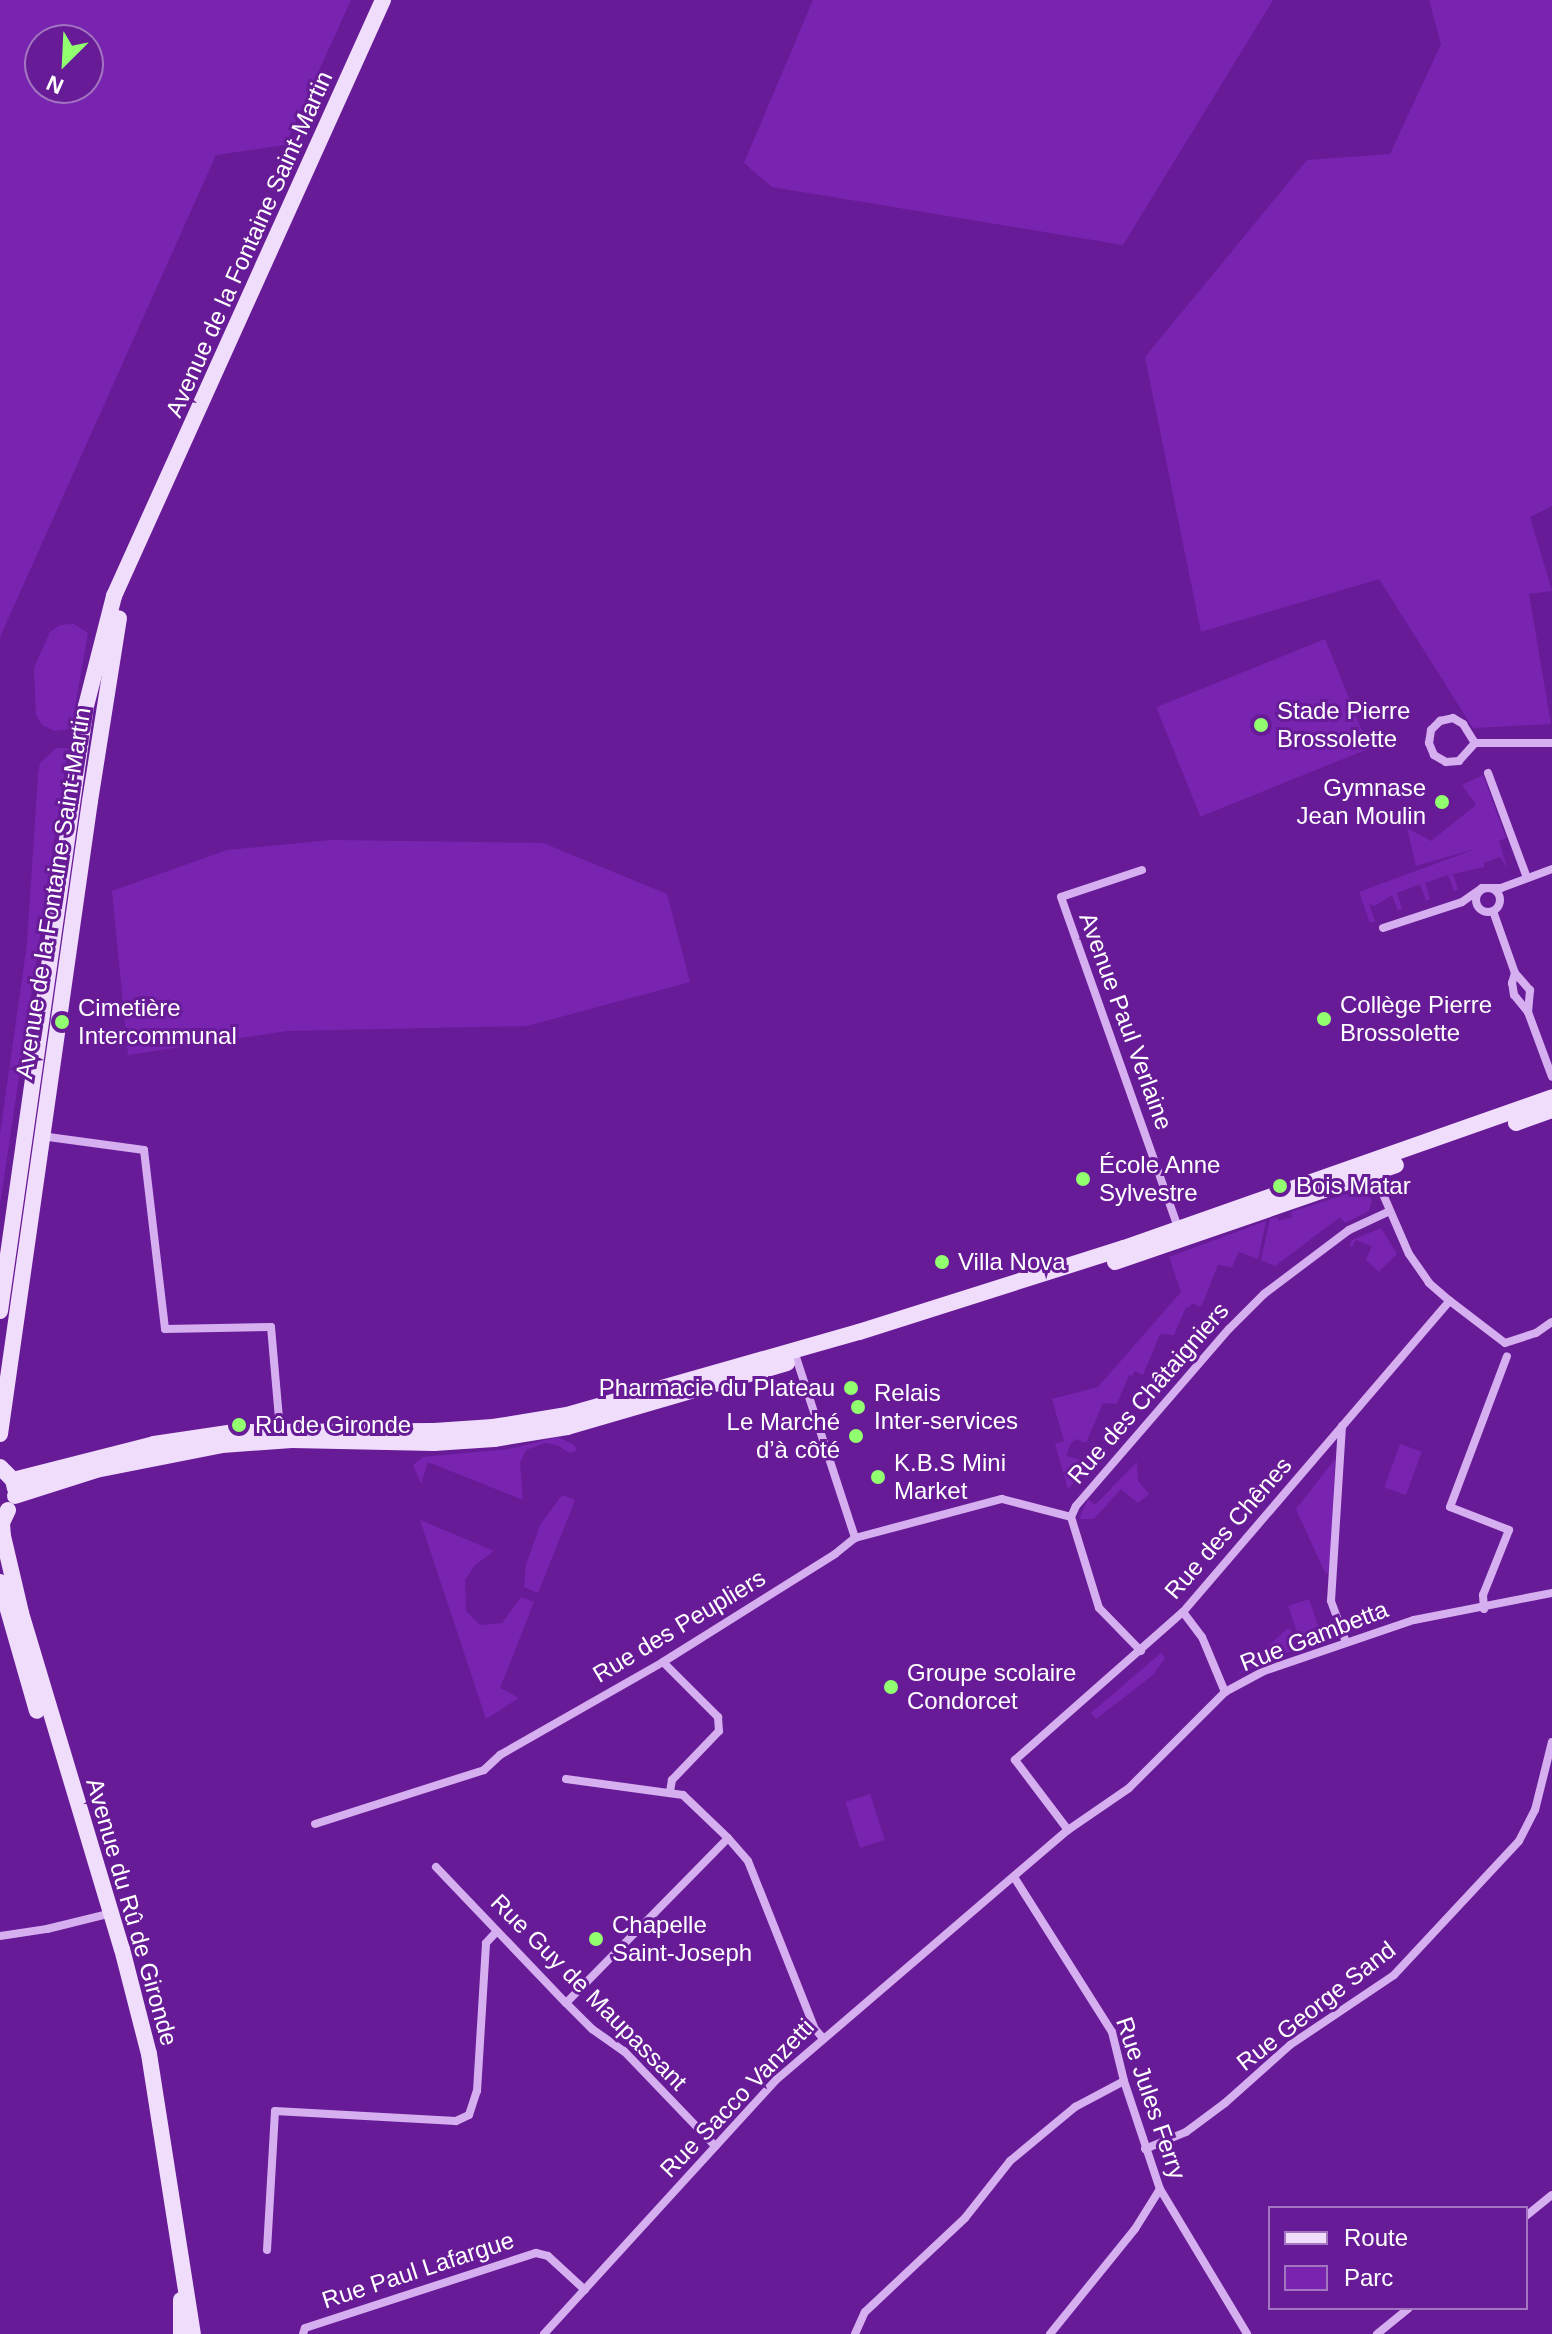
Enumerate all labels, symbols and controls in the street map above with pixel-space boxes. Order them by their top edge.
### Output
north arrow [24,24,104,104]
street label: Avenue de la Fontaine Saint-Martin [159,66,339,422]
text: N [43,70,67,99]
place label: Stade Pierre Brossolette [1277,697,1410,753]
street label: Avenue de la Fontaine Saint-Martin [9,705,97,1081]
marker: Stade Pierre Brossolette [1252,716,1270,734]
place label: Gymnase Jean Moulin [1297,774,1426,830]
marker: Gymnase Jean Moulin [1433,793,1451,811]
street label: Avenue Paul Verlaine [1073,908,1179,1134]
place label: Collège Pierre Brossolette [1340,991,1492,1047]
place label: Cimetière Intercommunal [78,994,237,1050]
marker: Collège Pierre Brossolette [1315,1010,1333,1028]
marker: Cimetière Intercommunal [53,1013,71,1031]
place label: École Anne Sylvestre [1099,1151,1222,1207]
marker: École Anne Sylvestre [1074,1170,1092,1188]
place label: Bois Matar [1296,1172,1411,1200]
marker: Bois Matar [1271,1177,1289,1195]
place label: Villa Nova [958,1248,1066,1276]
marker: Villa Nova [933,1253,951,1271]
street label: Rue des Châtaigniers [1061,1296,1235,1490]
place label: Pharmacie du Plateau [599,1374,835,1402]
marker: Pharmacie du Plateau [842,1379,860,1397]
place label: Relais Inter-services [874,1379,1018,1435]
marker: Relais Inter-services [849,1398,867,1416]
place label: Le Marché d’à côté [727,1408,840,1464]
place label: Rû de Gironde [255,1411,411,1439]
marker: Rû de Gironde [230,1416,248,1434]
marker: Le Marché d’à côté [847,1427,865,1445]
place label: K.B.S Mini Market [894,1449,1006,1505]
street label: Rue des Chênes [1158,1451,1298,1605]
marker: K.B.S Mini Market [869,1468,887,1486]
street label: Rue des Peupliers [588,1563,770,1689]
street label: Rue Gambetta [1236,1595,1392,1677]
place label: Groupe scolaire Condorcet [907,1659,1076,1715]
marker: Groupe scolaire Condorcet [882,1678,900,1696]
street label: Avenue du Rû de Gironde [80,1775,184,2049]
street label: Rue Guy de Maupassant [485,1888,693,2096]
place label: Chapelle Saint-Joseph [612,1911,752,1967]
marker: Chapelle Saint-Joseph [587,1930,605,1948]
street label: Rue George Sand [1231,1935,1401,2077]
street label: Rue Sacco Vanzetti [654,2013,820,2183]
street label: Rue Jules Ferry [1110,2013,1192,2183]
legend [1268,2206,1528,2310]
text: Route [1344,2224,1408,2251]
street label: Rue Paul Lafargue [318,2225,518,2315]
text: Parc [1344,2264,1393,2291]

